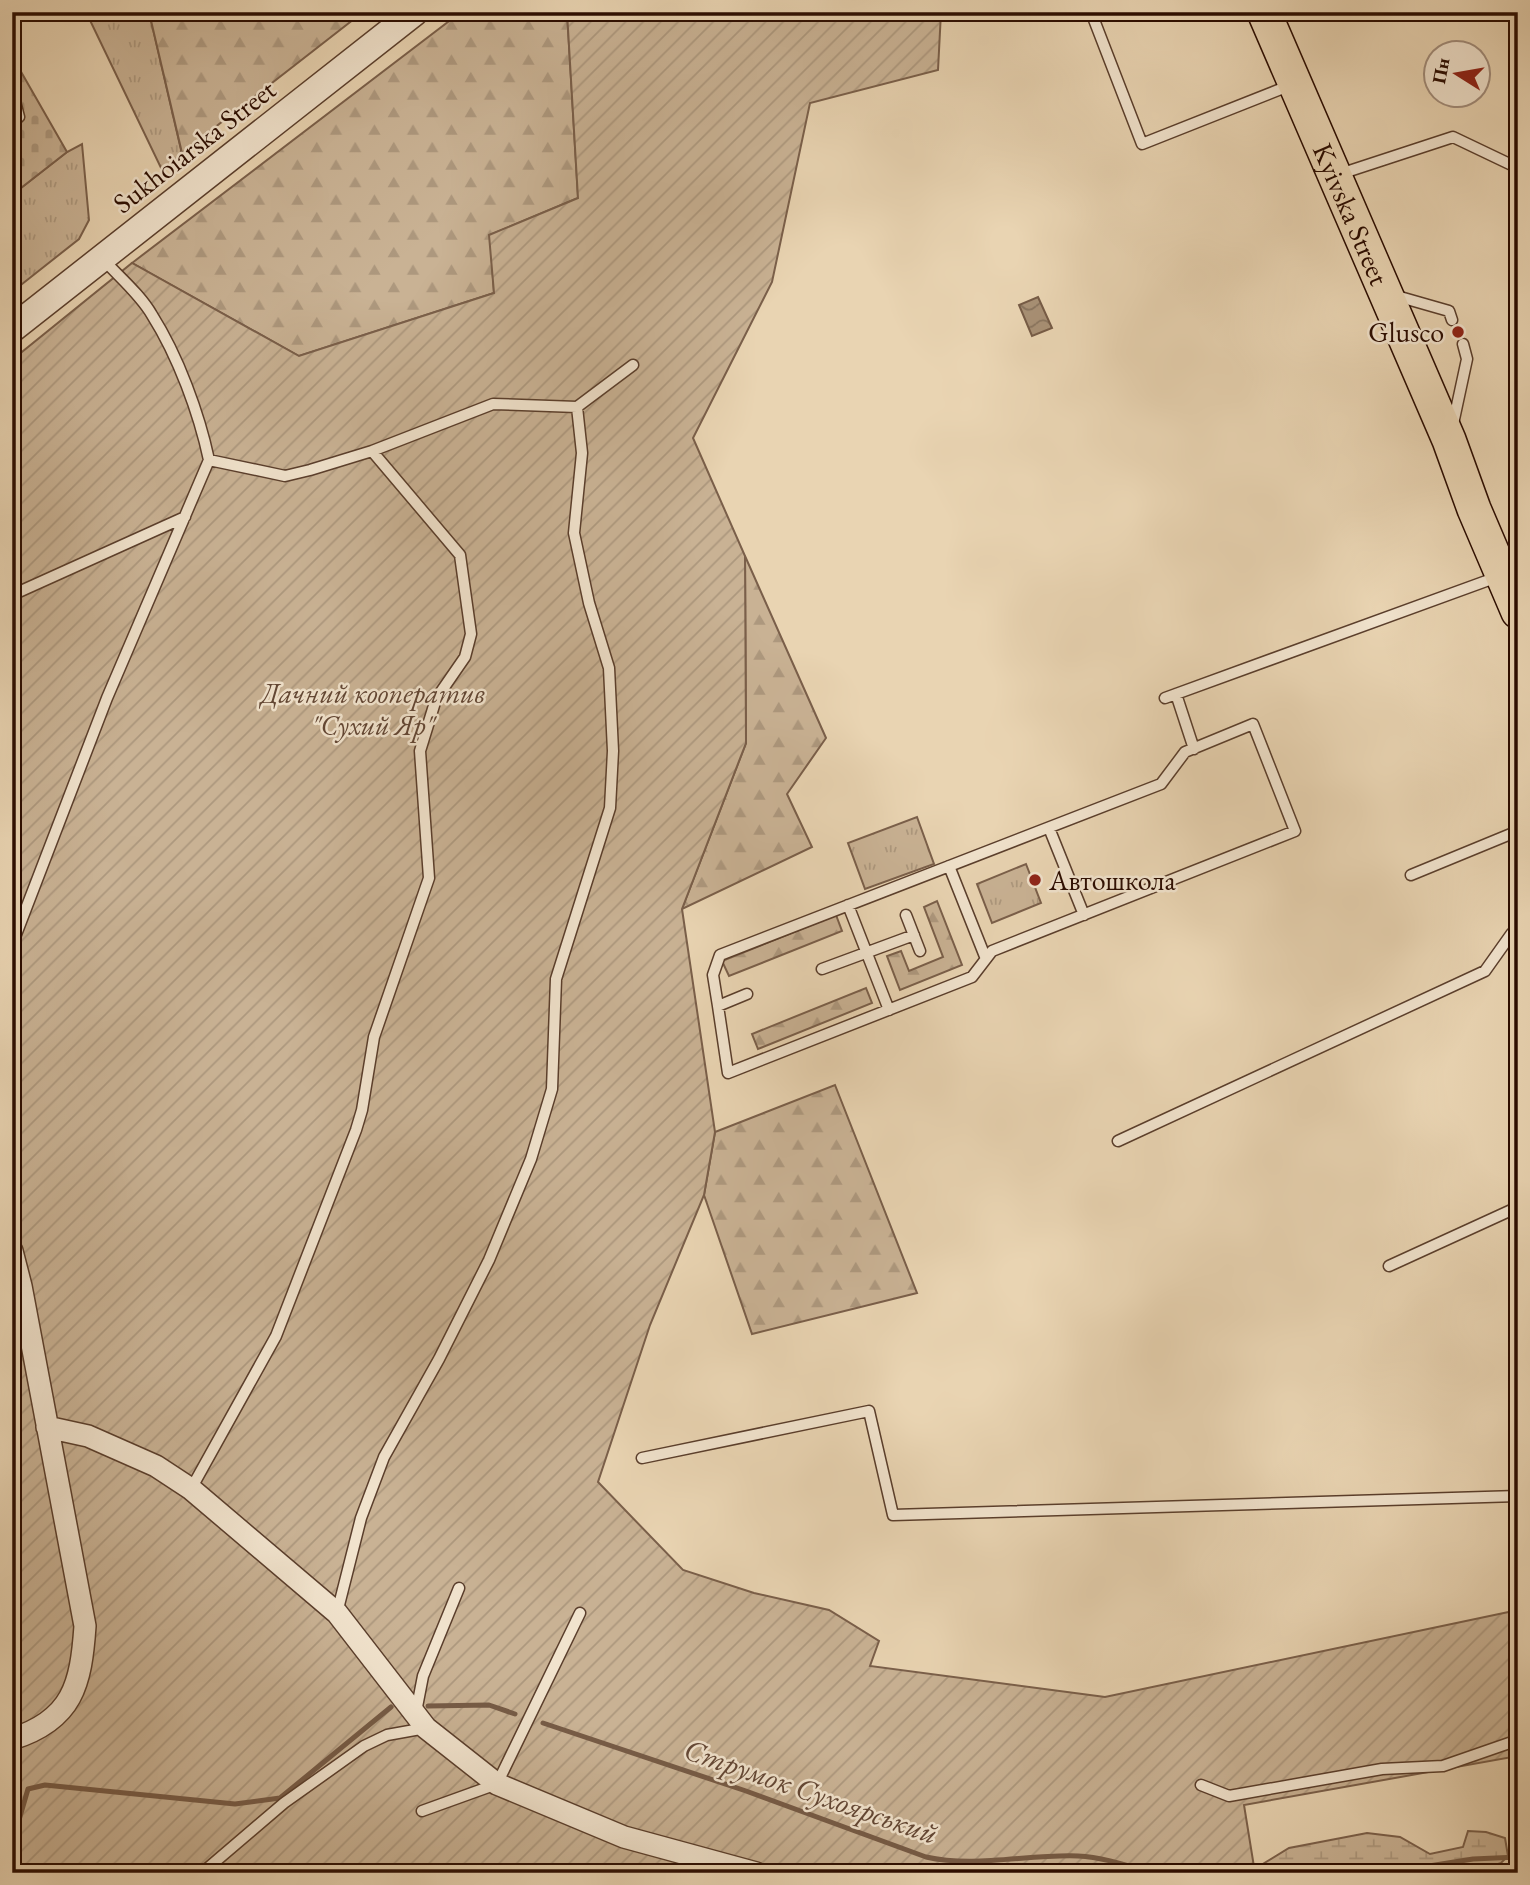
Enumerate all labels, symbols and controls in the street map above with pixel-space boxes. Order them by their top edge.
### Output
north arrow [1422,38,1492,108]
text: Пн [1426,56,1456,86]
street label: Sukhoiarska Street [105,71,283,221]
street label: Kyivska Street [1305,137,1398,291]
place label: Glusco [1368,314,1444,350]
marker: Glusco [1450,324,1466,340]
park label: Дачний кооператив "Сухий Яр" [259,675,486,743]
place label: Автошкола [1048,862,1176,898]
marker: Автошкола [1027,872,1043,888]
water label: Струмок Сухоярський [679,1729,943,1853]

